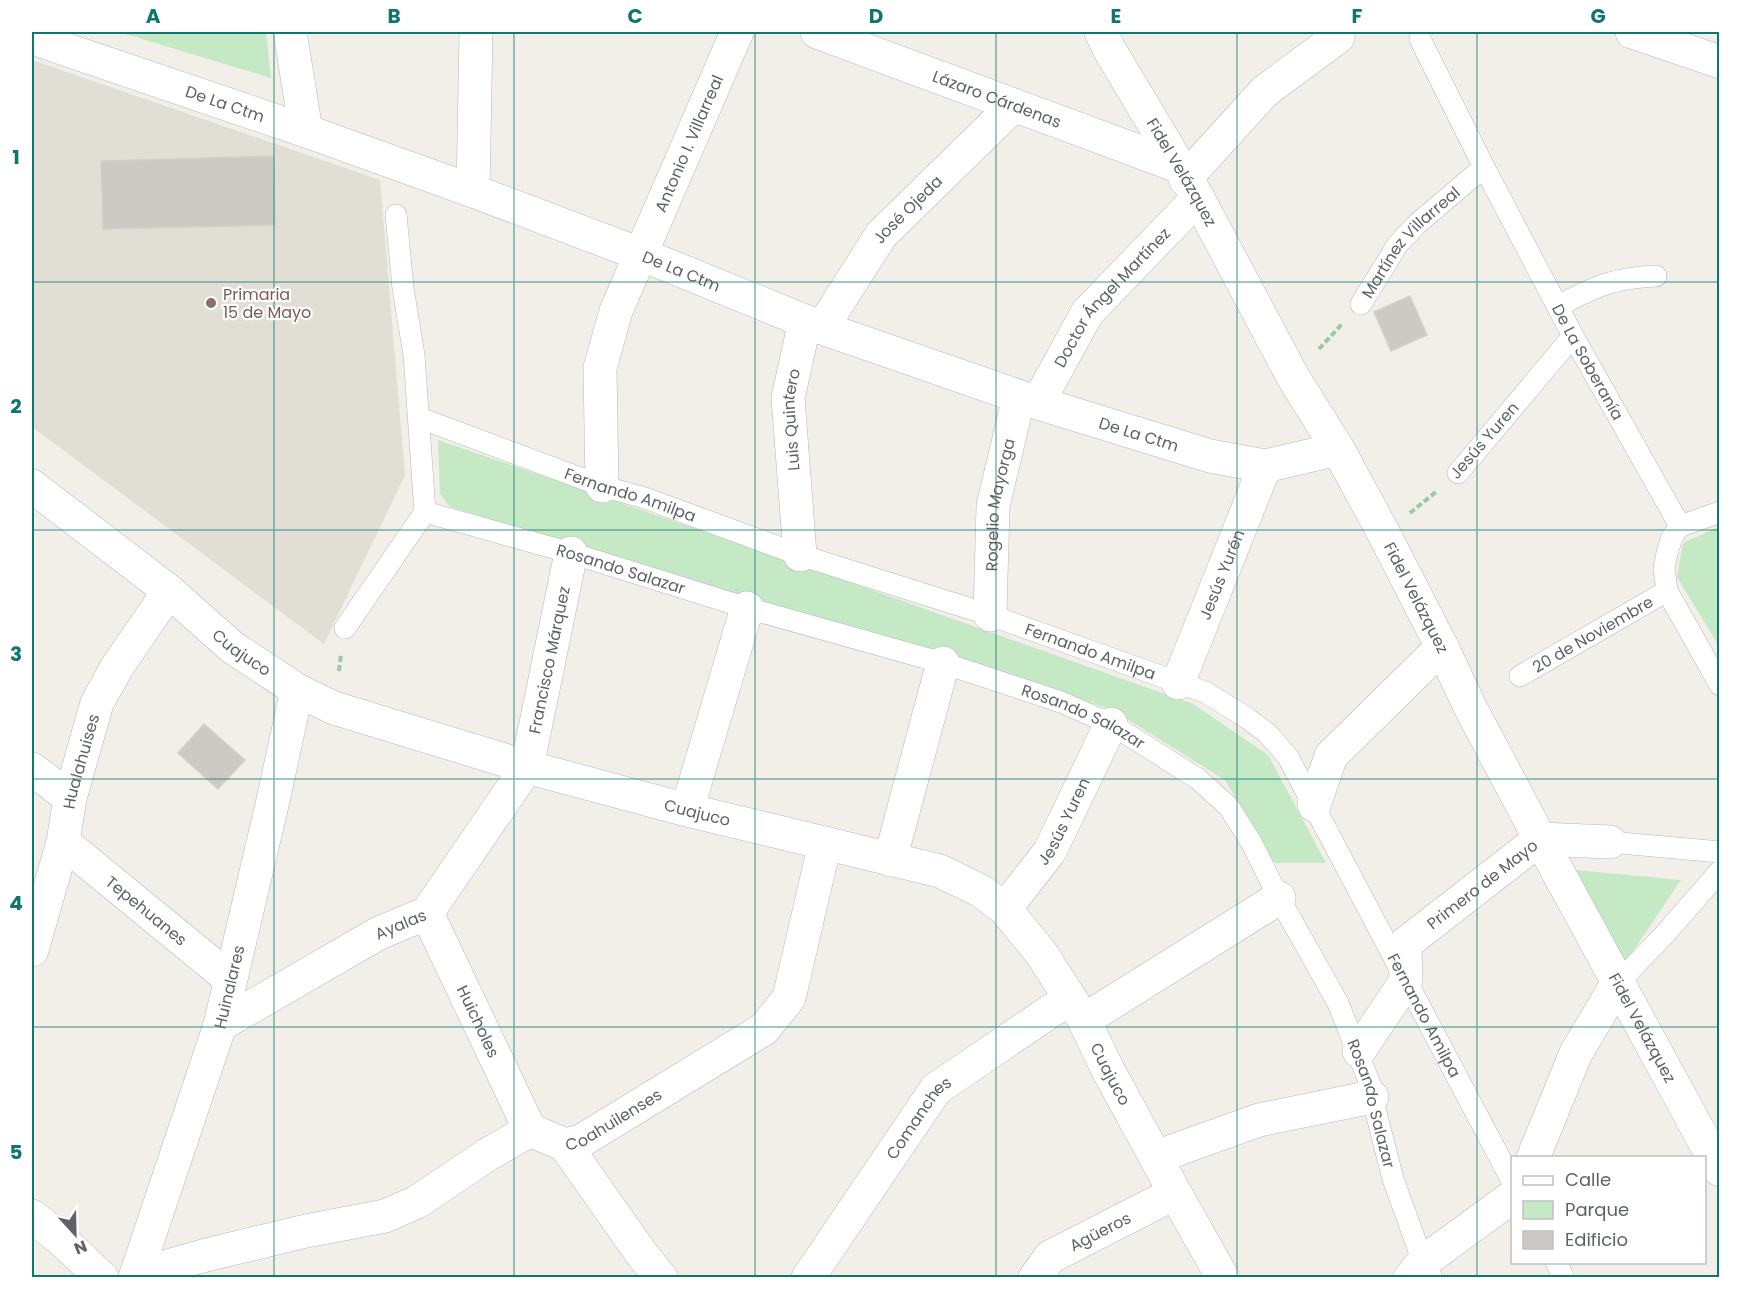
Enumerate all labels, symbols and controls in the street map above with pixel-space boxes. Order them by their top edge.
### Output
text: A [146,2,161,30]
text: B [387,2,401,30]
text: C [627,2,643,30]
text: D [869,2,883,30]
text: E [1111,2,1121,30]
text: F [1352,2,1363,30]
text: G [1590,2,1606,30]
street label: Lázaro Cárdenas [929,65,1064,134]
street label: Antonio I. Villarreal [649,71,729,216]
street label: De La Ctm [182,80,268,128]
street label: Fidel Velázquez [1141,114,1222,231]
text: 1 [12,143,20,171]
street label: José Ojeda [868,170,948,248]
street label: Martínez Villarreal [1356,181,1465,303]
street label: Doctor Ángel Martínez [1049,222,1176,372]
street label: De La Ctm [639,245,724,297]
place label: Primaria 15 de Mayo [223,283,311,324]
marker: Primaria 15 de Mayo [204,296,218,310]
street label: De La Soberanía [1546,300,1629,424]
street label: Luis Quintero [777,366,806,471]
text: 2 [10,392,22,420]
street label: Jesús Yuren [1444,397,1524,484]
street label: De La Ctm [1096,411,1181,458]
street label: Rogelio Mayorga [980,436,1021,572]
street label: Fernando Amilpa [561,462,699,528]
street label: Jesús Yurén [1194,526,1250,623]
street label: Rosando Salazar [554,538,688,600]
street label: Fidel Velázquez [1378,538,1454,657]
street label: Francisco Márquez [523,584,576,736]
street label: 20 de Noviembre [1528,590,1658,678]
street label: Fernando Amilpa [1022,617,1159,685]
street label: Cuajuco [207,624,276,682]
text: 3 [10,640,22,668]
street label: Rosando Salazar [1018,679,1149,755]
street label: Hualahuises [57,711,105,811]
street label: Jesús Yuren [1032,774,1096,870]
street label: Cuajuco [661,793,733,832]
street label: Primero de Mayo [1422,834,1543,935]
street label: Tepehuanes [101,871,192,951]
text: 4 [9,889,23,917]
street label: Ayalas [371,904,430,945]
street label: Huinalares [208,943,250,1031]
street label: Fernando Amilpa [1382,949,1466,1082]
street label: Fidel Velázquez [1603,969,1681,1087]
street label: Huicholes [451,982,505,1062]
street label: Rosando Salazar [1341,1036,1401,1171]
street label: Cuajuco [1085,1039,1136,1110]
street label: Comanches [881,1071,956,1164]
street label: Coahuilenses [563,1083,666,1156]
text: 5 [10,1138,23,1166]
legend [1511,1156,1706,1264]
text: Calle [1565,1167,1611,1192]
text: Parque [1565,1197,1629,1222]
north arrow [45,1204,105,1264]
street label: Agüeros [1065,1206,1135,1257]
text: Edificio [1565,1227,1628,1252]
text: N [71,1235,90,1260]

